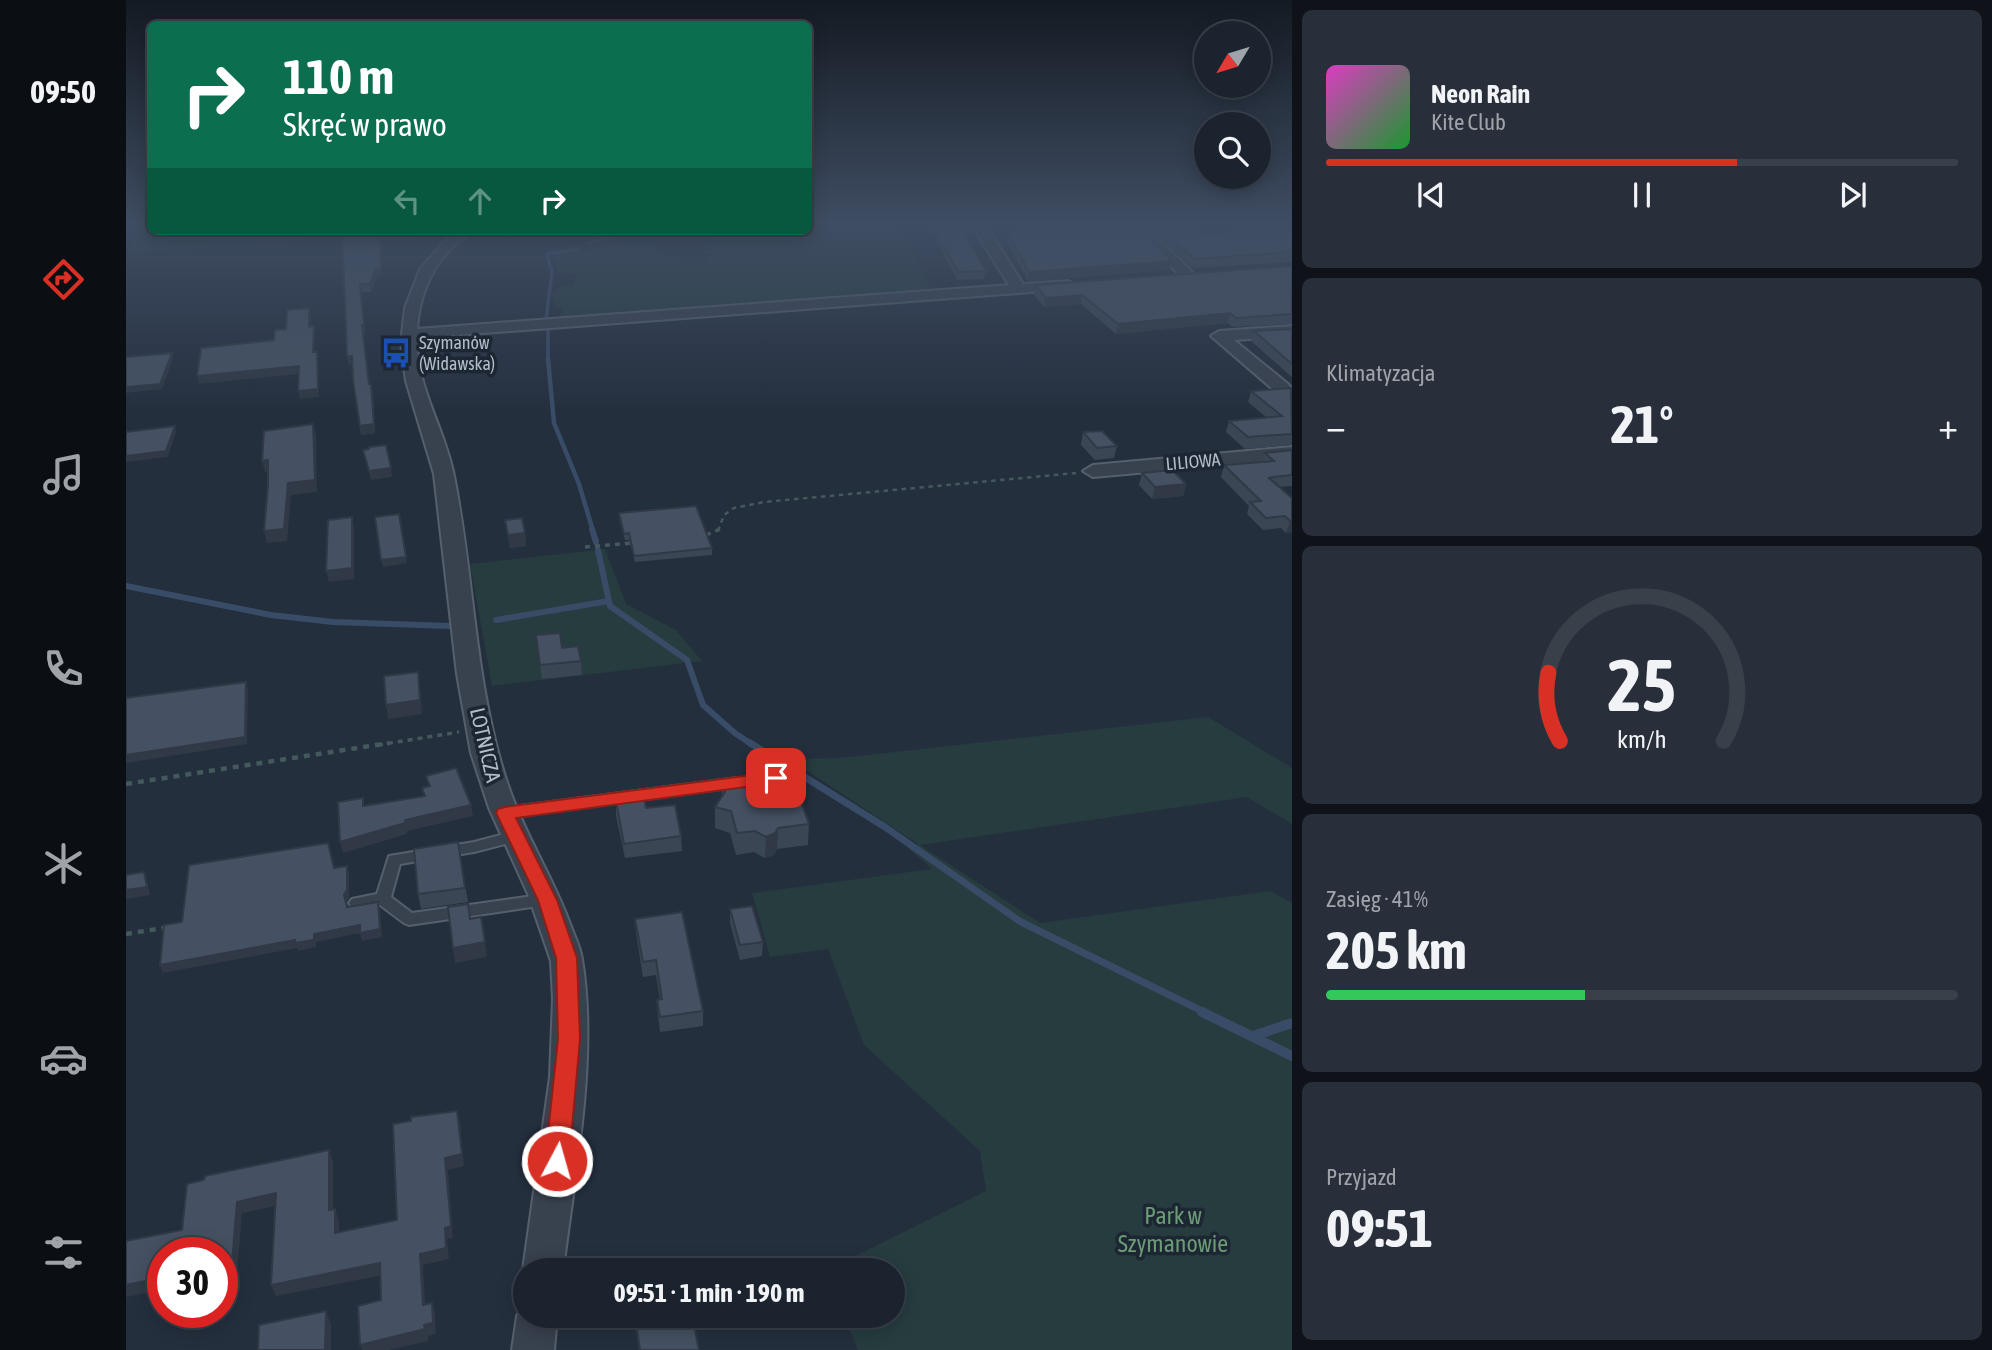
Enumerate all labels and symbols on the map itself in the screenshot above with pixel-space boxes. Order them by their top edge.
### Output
north arrow [1194,21,1270,98]
place label: Szymanów (Widawska) [419,332,495,374]
bus stop icon: Szymanów (Widawska) [379,336,413,370]
street label: LILIOWA [1165,449,1221,474]
street label: LOTNICZA [466,705,506,785]
pin [746,748,806,808]
position arrow [520,1124,594,1198]
park label: Park w Szymanowie [1118,1202,1228,1257]
speed limit sign: 30 [147,1237,238,1328]

